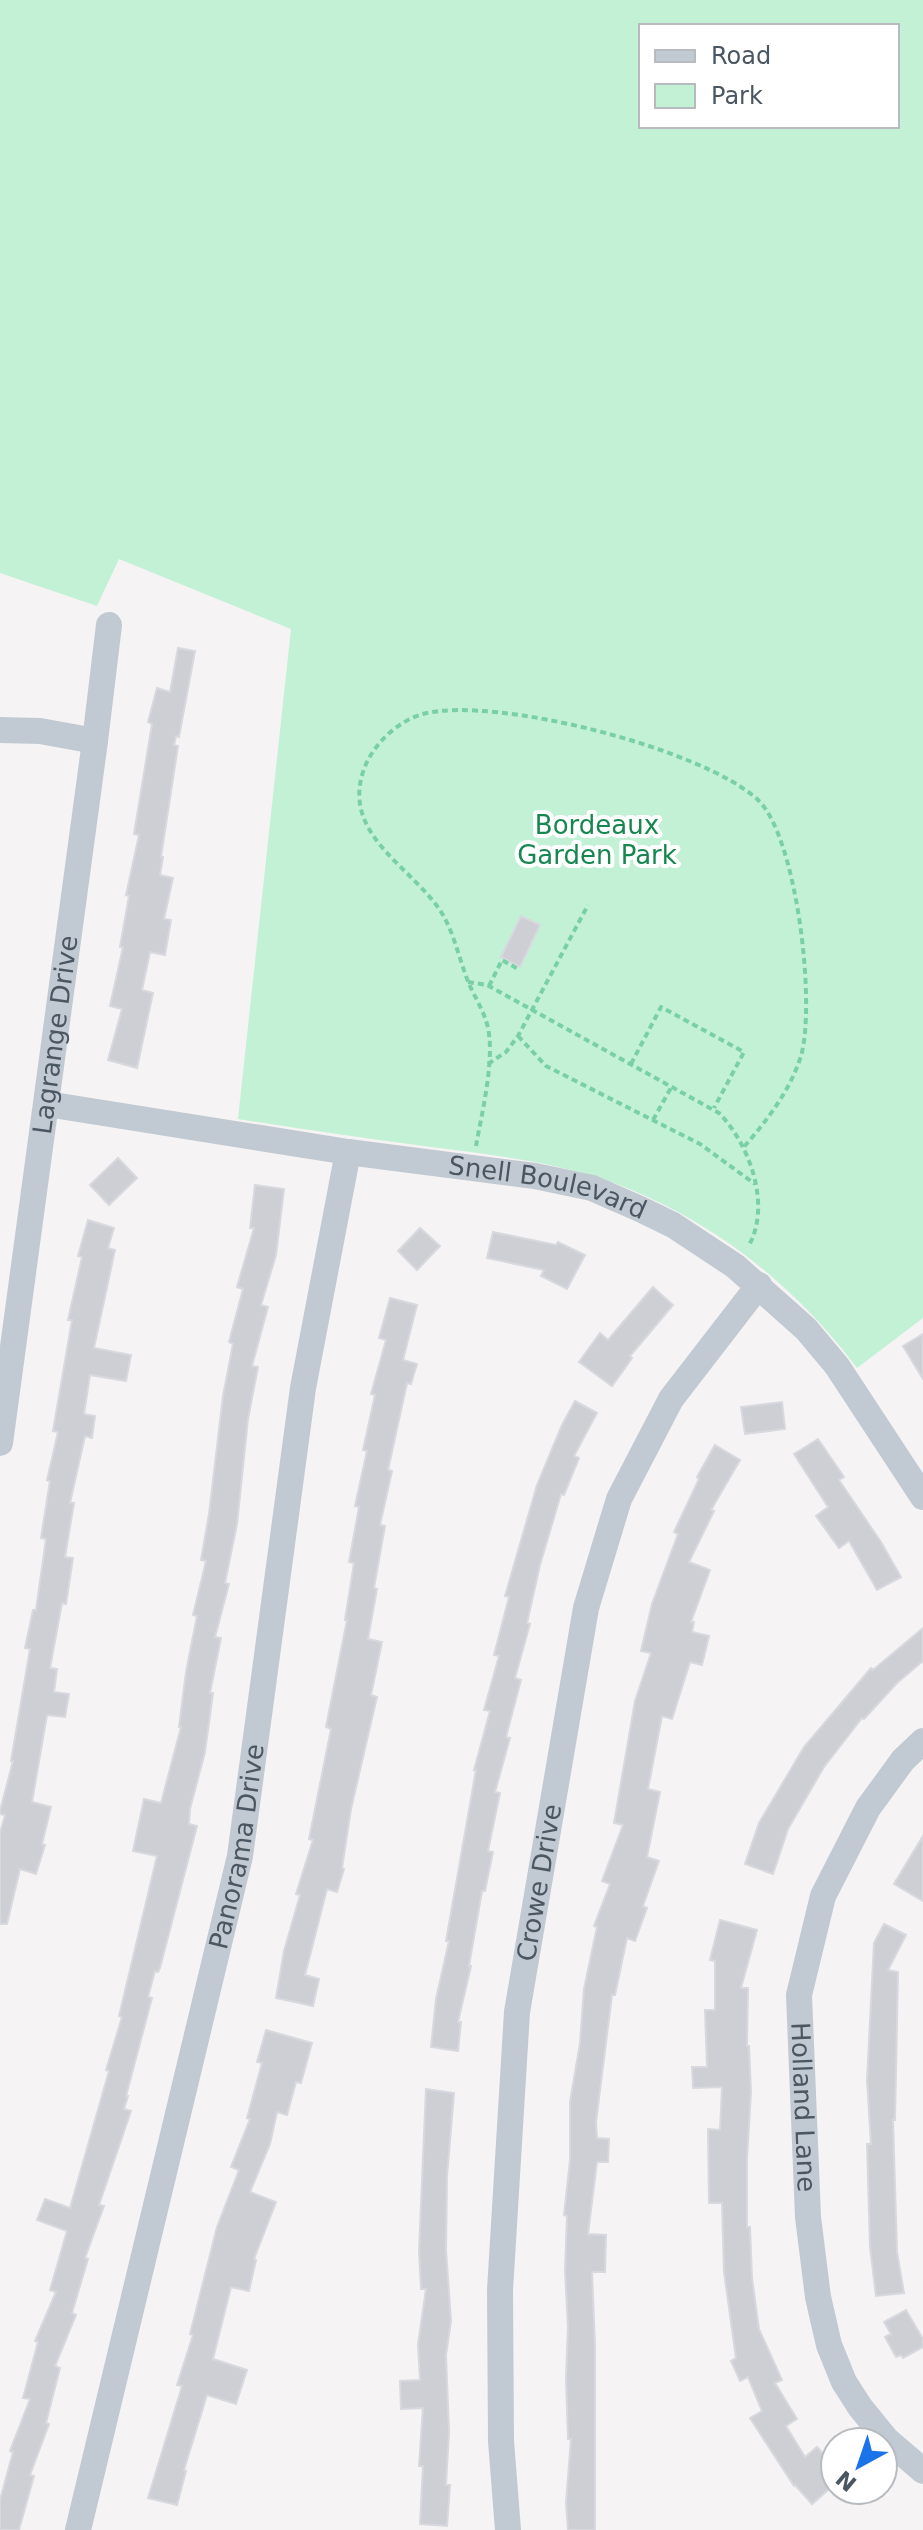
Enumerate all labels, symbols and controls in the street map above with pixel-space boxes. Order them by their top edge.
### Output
legend [639,24,899,128]
text: Road [711,42,771,70]
text: Park [711,82,763,110]
park label: Bordeaux Garden Park [517,810,677,870]
street label: Lagrange Drive [27,934,84,1136]
street label: Snell Boulevard [447,1150,651,1225]
street label: Panorama Drive [203,1742,270,1952]
street label: Crowe Drive [511,1802,567,1964]
street label: Holland Lane [785,2022,822,2193]
north arrow [819,2426,899,2506]
text: N [831,2465,862,2496]

